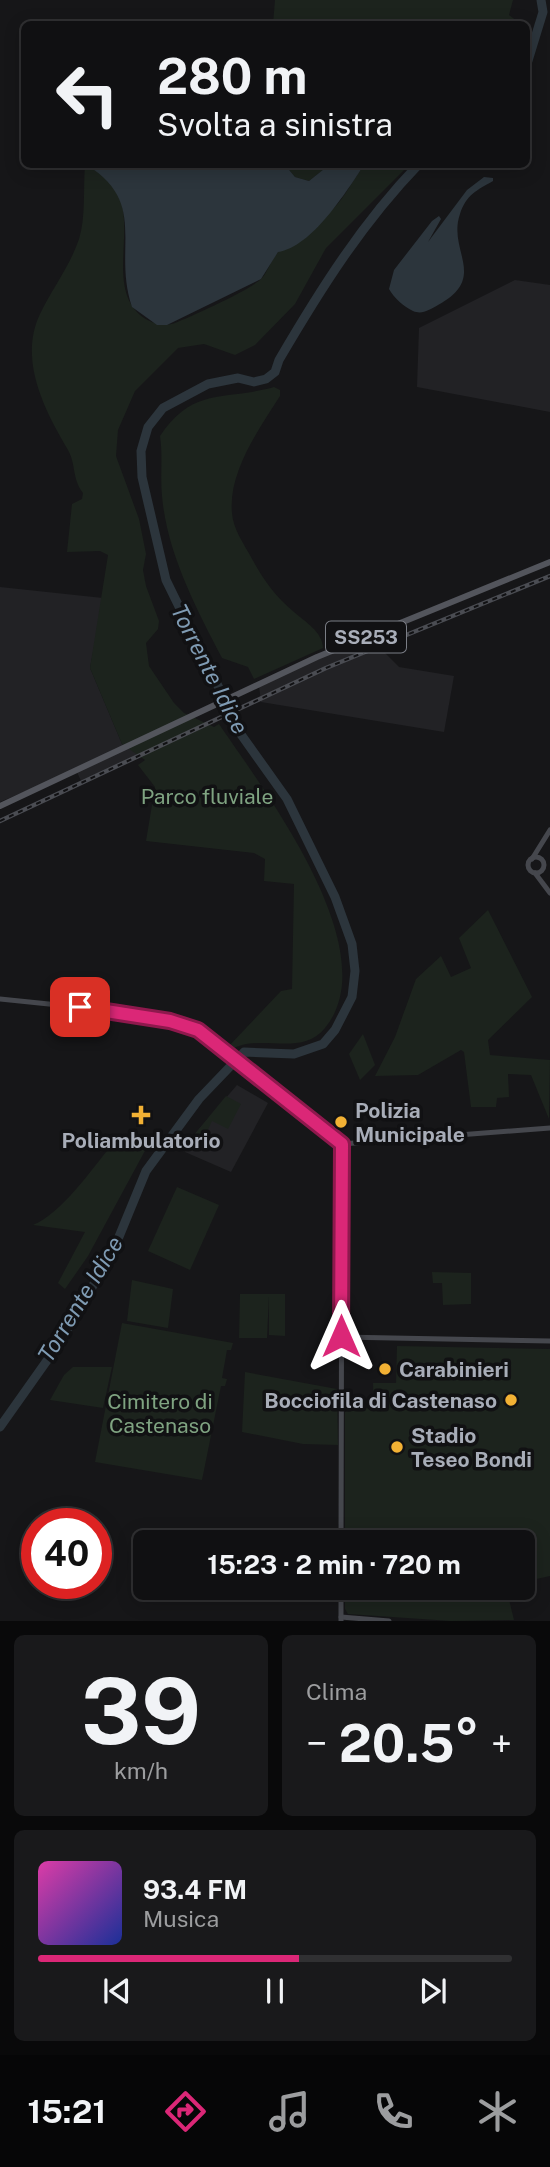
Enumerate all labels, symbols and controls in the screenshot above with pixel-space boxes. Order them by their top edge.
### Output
text: 280 m [157,47,307,105]
icon: left [42,49,133,140]
text: Svolta a sinistra [157,106,393,143]
water label: Torrente Idice [166,600,254,738]
road number: SS253 [326,622,406,652]
park label: Parco fluviale [141,784,273,809]
pin [50,977,110,1037]
icon: arrive [61,988,99,1026]
place label: Polizia Municipale [355,1098,465,1147]
marker: Poliambulatorio [131,1105,151,1125]
marker: Polizia Municipale [333,1114,349,1130]
place label: Poliambulatorio [62,1128,220,1153]
water label: Torrente Idice [32,1231,128,1367]
position arrow [304,1299,378,1373]
place label: Carabinieri [399,1357,509,1382]
marker: Carabinieri [377,1361,393,1377]
place label: Bocciofila di Castenaso [264,1388,497,1413]
park label: Cimitero di Castenaso [107,1389,213,1438]
marker: Bocciofila di Castenaso [503,1392,519,1408]
place label: Stadio Teseo Bondi [411,1423,532,1472]
marker: Stadio Teseo Bondi [389,1439,405,1455]
speed limit sign: 40 [21,1508,112,1599]
text: 15:23 · 2 min · 720 m [207,1549,461,1580]
text: 39 [81,1658,201,1764]
text: Clima [306,1678,367,1705]
text: 20.5° [339,1713,479,1774]
text: − [306,1721,327,1766]
text: + [491,1721,512,1766]
text: km/h [114,1757,168,1784]
text: 93.4 FM [143,1874,247,1905]
text: Musica [143,1905,219,1932]
icon: previous [98,1972,136,2010]
icon: pause [256,1972,294,2010]
icon: next [414,1972,452,2010]
icon: directions [161,2087,210,2136]
icon: music [265,2087,314,2136]
icon: phone [369,2087,418,2136]
icon: climate [473,2087,522,2136]
text: 15:21 [28,2093,106,2130]

